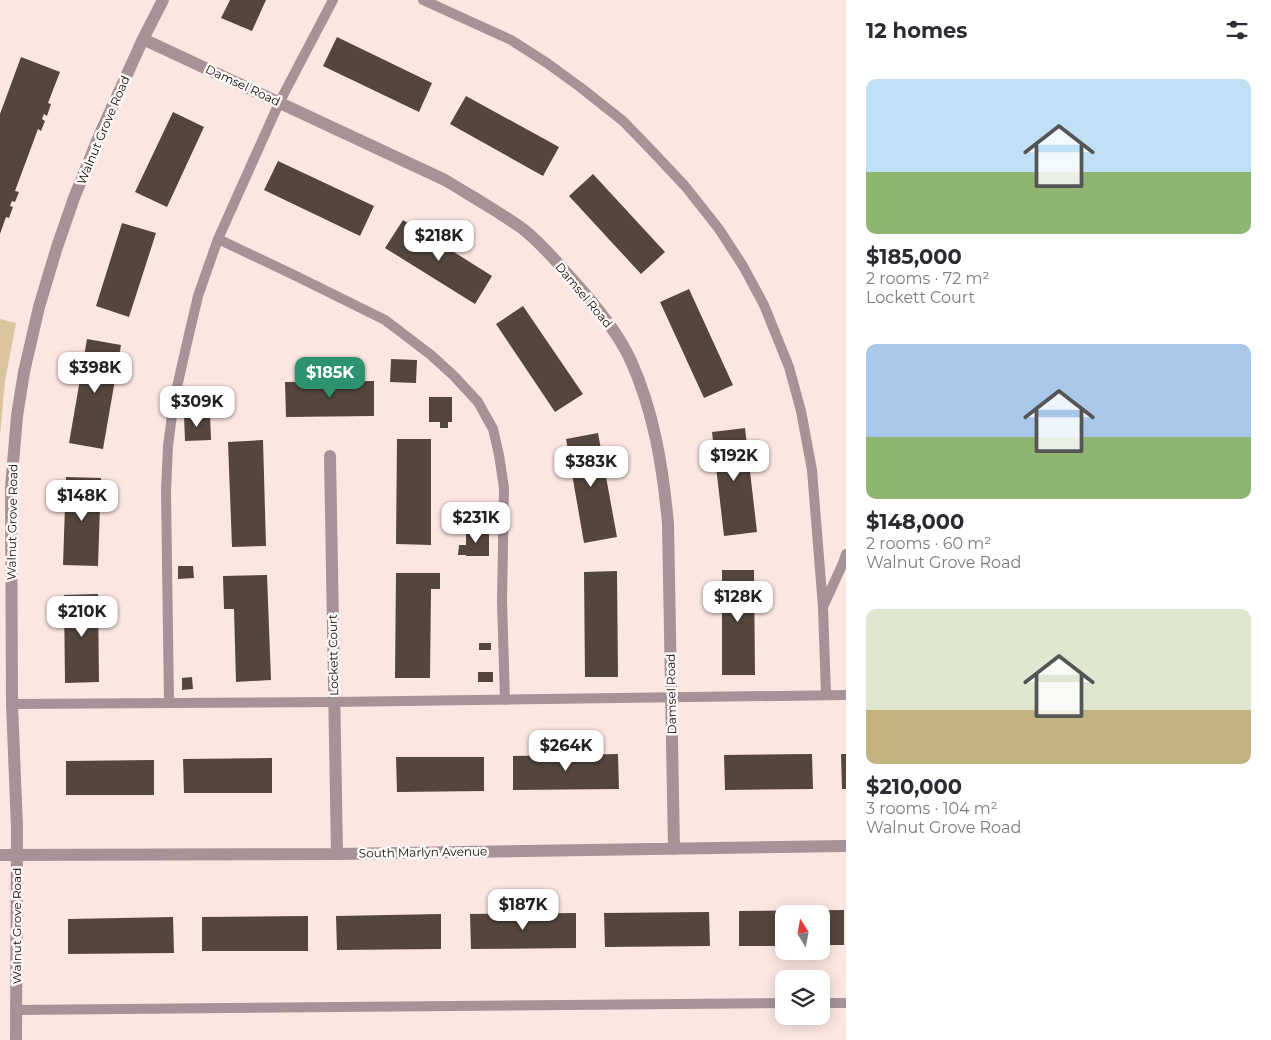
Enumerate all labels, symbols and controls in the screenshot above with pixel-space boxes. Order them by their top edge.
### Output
icon: filters [1223,16,1251,44]
text: 12 homes [866,18,967,43]
street label: Damsel Road [203,61,283,109]
street label: Walnut Grove Road [73,73,133,187]
icon: home [1014,111,1104,201]
pin: $218K [404,220,474,262]
text: $218K [415,226,463,245]
text: $185,000 [866,244,962,269]
street label: Damsel Road [552,259,616,331]
text: 2 rooms · 72 m² [866,269,989,288]
text: Lockett Court [866,288,975,307]
pin: $398K [60,352,130,394]
pin: $185K [295,356,365,399]
text: $398K [69,358,121,377]
text: $185K [306,363,354,382]
icon: home [1014,376,1104,466]
pin: $309K [162,386,232,428]
text: $309K [171,392,223,411]
pin: $192K [699,440,769,482]
pin: $383K [556,446,626,488]
text: $192K [710,446,758,465]
text: $383K [565,452,617,471]
street label: Walnut Grove Road [3,464,21,580]
pin: $148K [47,480,117,522]
text: $148K [57,486,107,505]
pin: $231K [441,502,511,544]
text: $231K [452,508,500,527]
text: $148,000 [866,509,964,534]
text: 2 rooms · 60 m² [866,534,991,553]
text: Walnut Grove Road [866,553,1021,572]
pin: $128K [703,580,773,623]
text: $128K [714,587,762,606]
pin: $210K [47,596,117,638]
text: $210K [58,602,106,621]
street label: Lockett Court [325,614,341,696]
icon: home [1014,641,1104,731]
street label: Damsel Road [663,654,679,734]
pin: $264K [531,730,601,772]
text: $264K [540,736,592,755]
text: $210,000 [866,774,962,799]
text: 3 rooms · 104 m² [866,799,998,818]
text: Walnut Grove Road [866,818,1021,837]
street label: South Marlyn Avenue [359,843,487,861]
street label: Walnut Grove Road [9,868,24,984]
pin: $187K [488,888,558,931]
text: $187K [499,895,547,914]
north arrow [775,905,830,960]
map controls [775,905,830,1025]
button: layers [775,970,830,1025]

